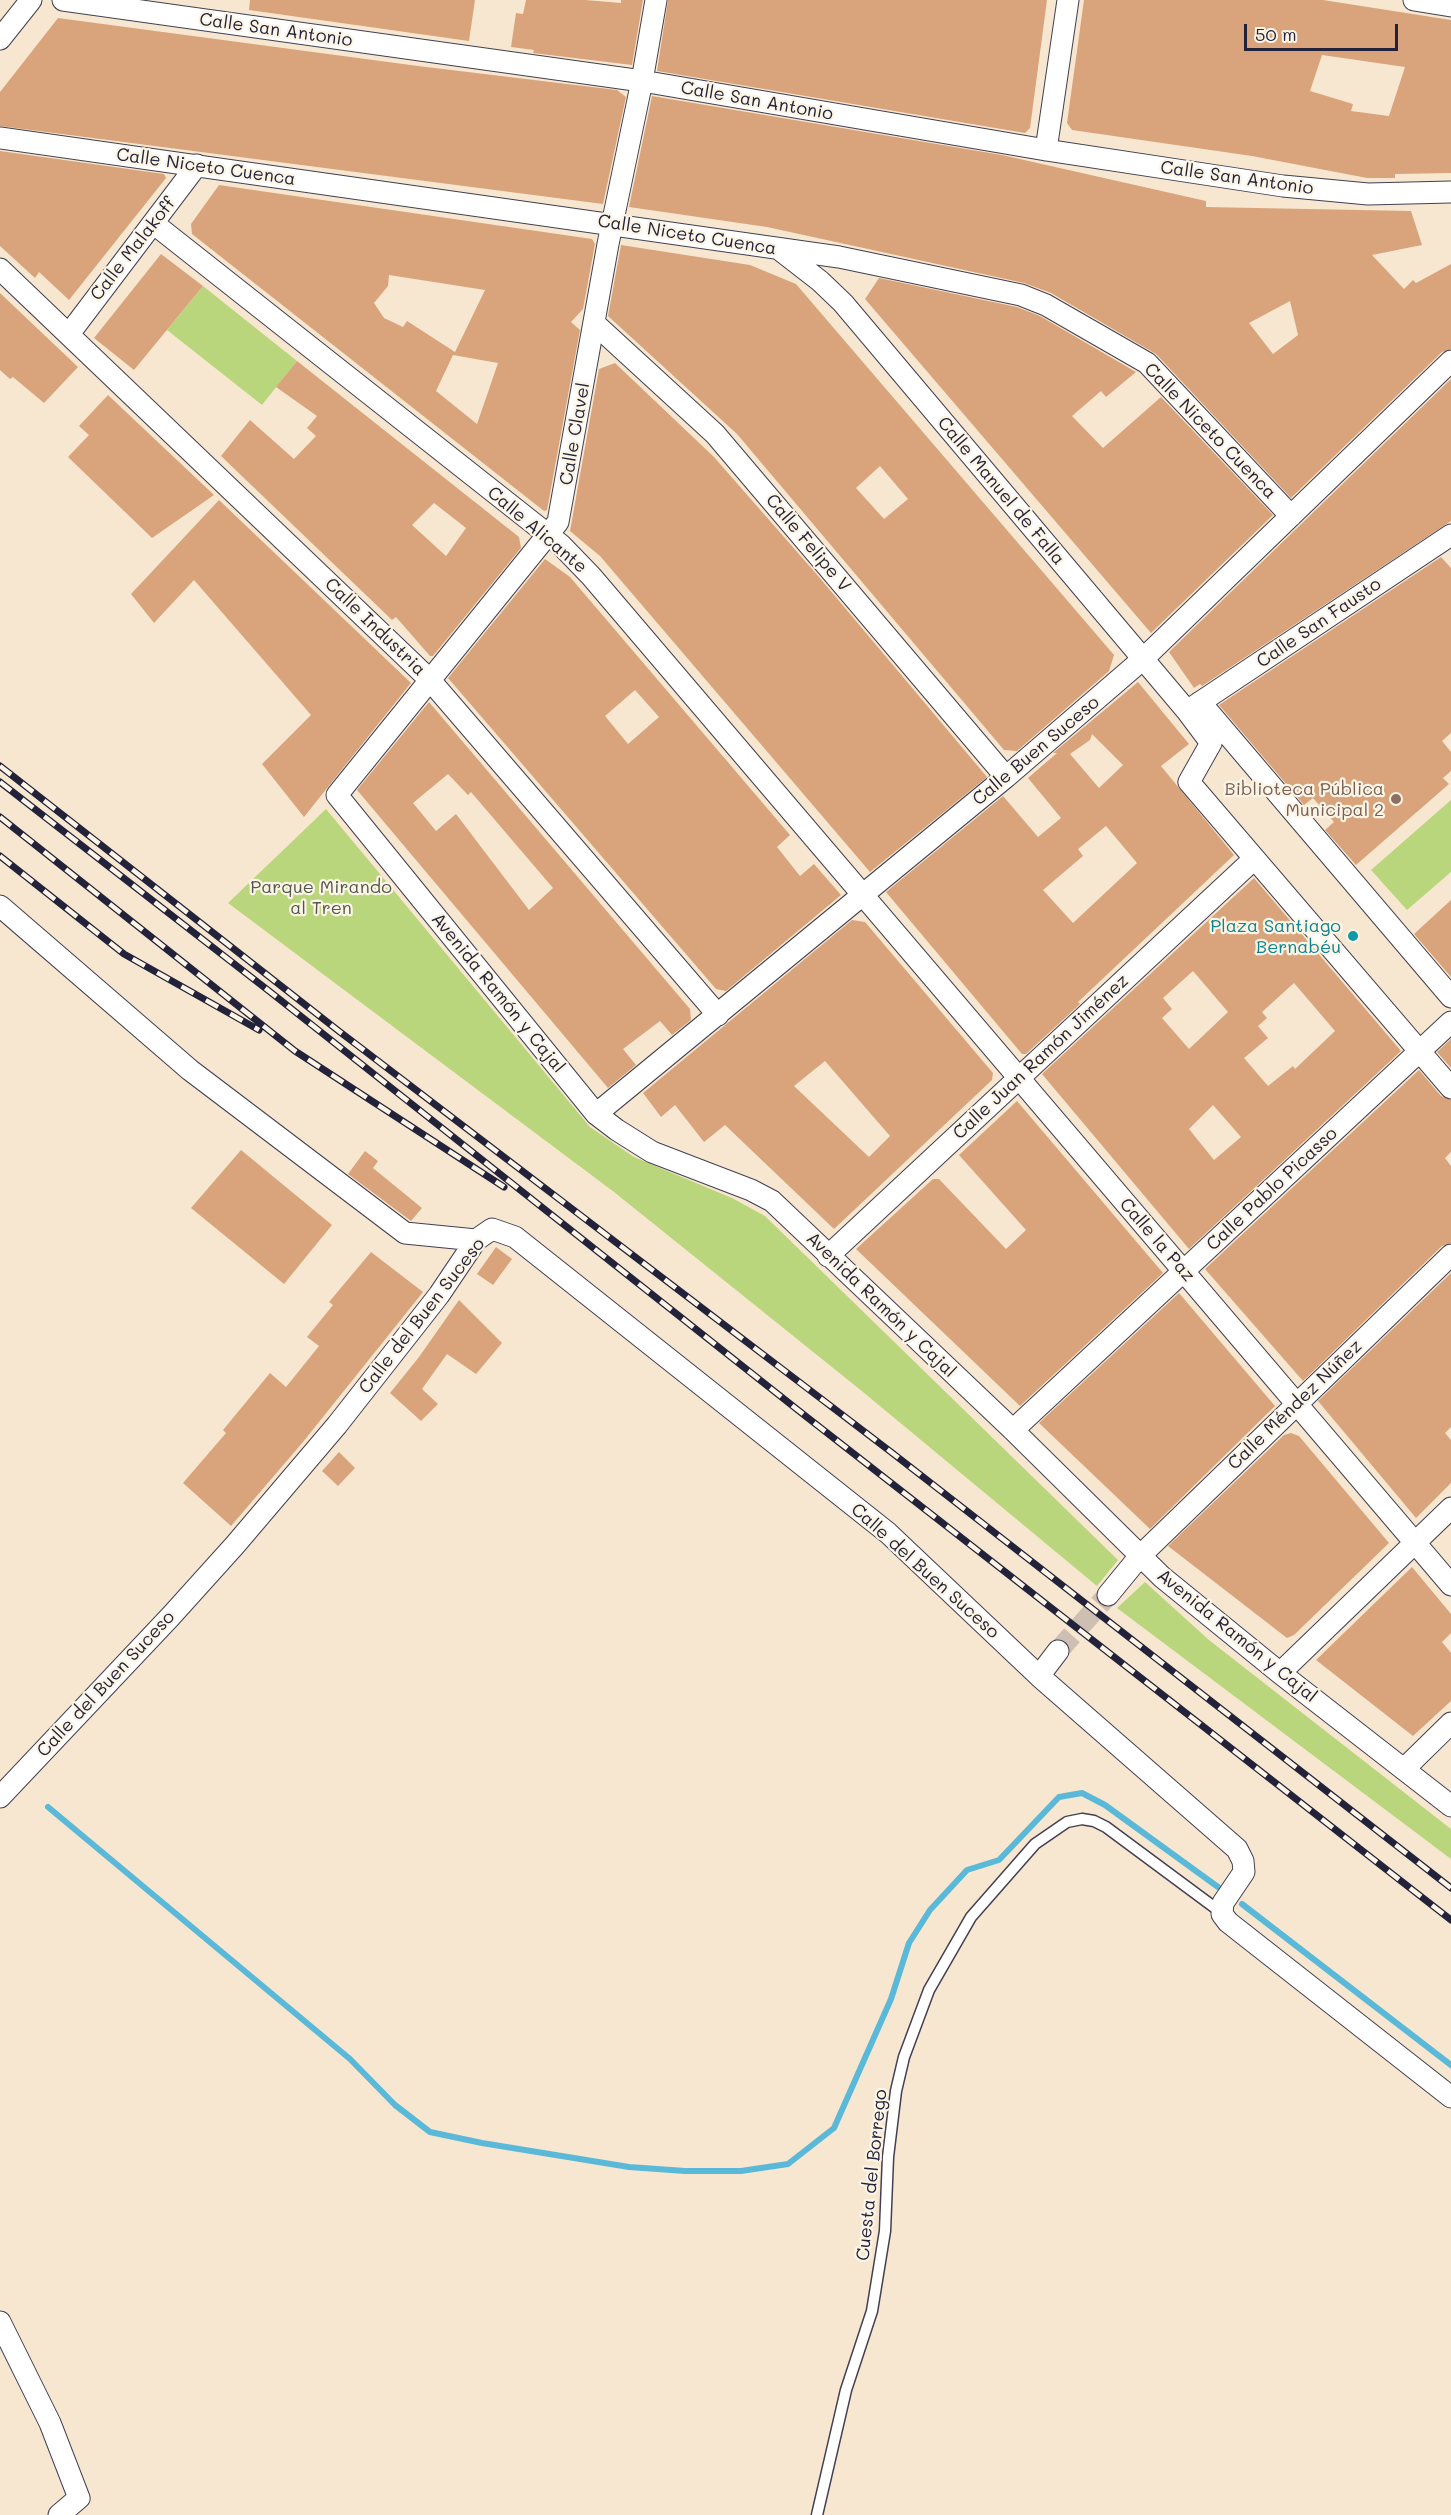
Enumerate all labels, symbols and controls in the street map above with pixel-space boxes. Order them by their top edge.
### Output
street label: Calle San Antonio [198,9,354,51]
scale bar [1247,12,1402,50]
text: 50 m [1255,22,1297,46]
street label: Calle San Antonio [679,77,835,125]
street label: Calle Niceto Cuenca [115,144,297,190]
street label: Calle San Antonio [1159,157,1315,199]
street label: Calle Malakoff [86,193,180,305]
street label: Calle Niceto Cuenca [596,210,778,260]
street label: Calle Niceto Cuenca [1140,359,1280,503]
street label: Calle Clavel [555,381,595,487]
street label: Calle Manuel de Falla [933,413,1069,569]
street label: Calle Alicante [483,482,591,578]
street label: Calle Felipe V [761,490,855,596]
street label: Calle San Fausto [1253,573,1385,673]
street label: Calle Industria [320,574,430,680]
street label: Calle Buen Suceso [968,692,1104,810]
place label: Biblioteca Pública Municipal 2 [1224,778,1384,820]
marker: Biblioteca Pública Municipal 2 [1389,792,1403,806]
park label: Parque Mirando al Tren [250,876,392,918]
street label: Avenida Ramón y Cajal [427,909,569,1077]
place label: Plaza Santiago Bernabéu [1210,915,1341,958]
marker: Plaza Santiago Bernabéu [1346,929,1360,943]
street label: Calle Juan Ramón Jiménez [949,970,1133,1144]
street label: Calle Pablo Picasso [1202,1123,1342,1255]
street label: Calle la Paz [1115,1194,1199,1286]
street label: Avenida Ramón y Cajal [802,1228,960,1382]
street label: Calle del Buen Suceso [354,1234,490,1398]
street label: Calle Méndez Núñez [1223,1335,1367,1475]
street label: Calle del Buen Suceso [846,1499,1004,1643]
street label: Avenida Ramón y Cajal [1153,1565,1321,1707]
street label: Calle del Buen Suceso [33,1606,179,1762]
street label: Cuesta del Borrego [852,2088,892,2262]

